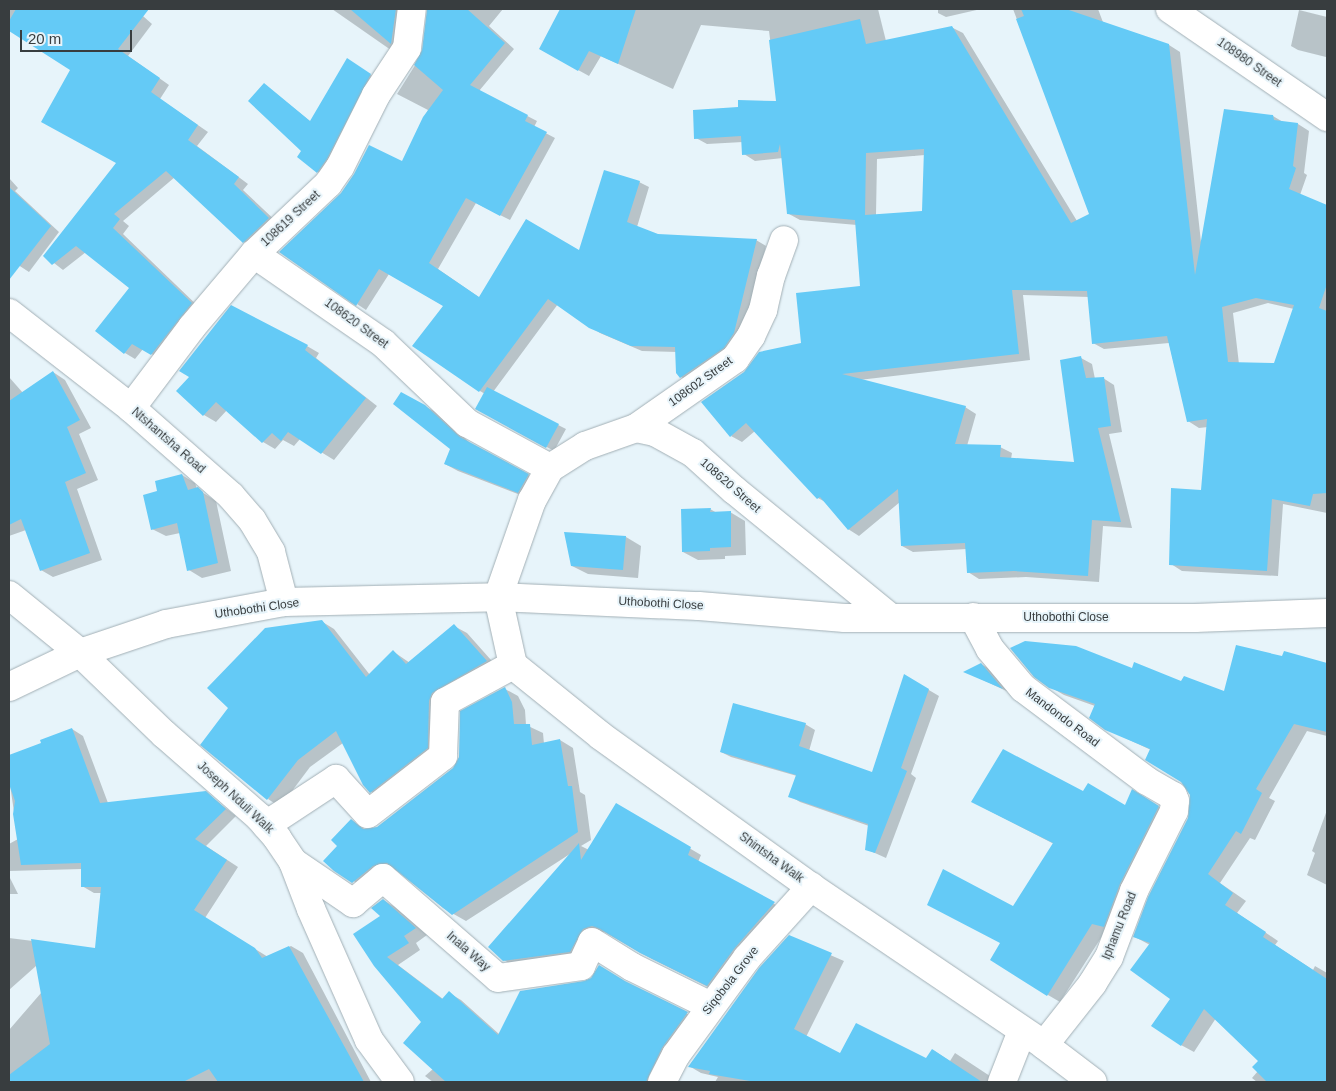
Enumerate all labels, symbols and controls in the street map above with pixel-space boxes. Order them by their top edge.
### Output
scale bar [22,20,135,52]
text: 20 m [28,30,61,47]
street label: 108980 Street [1214,35,1284,91]
street label: 108619 Street [259,188,323,250]
street label: 108620 Street [321,296,391,352]
street label: 108602 Street [666,354,736,410]
street label: Ntshantsha Road [128,405,208,477]
street label: 108620 Street [697,456,763,516]
street label: Uthobothi Close [618,595,704,613]
street label: Uthobothi Close [214,596,300,622]
street label: Uthobothi Close [1023,611,1109,625]
street label: Mandondo Road [1022,686,1102,750]
street label: Joseph Nduli Walk [194,759,276,837]
street label: Shintsha Walk [736,830,806,886]
street label: Iphamu Road [1100,890,1140,962]
street label: Inala Way [443,929,493,975]
street label: Siqobola Grove [700,944,762,1018]

